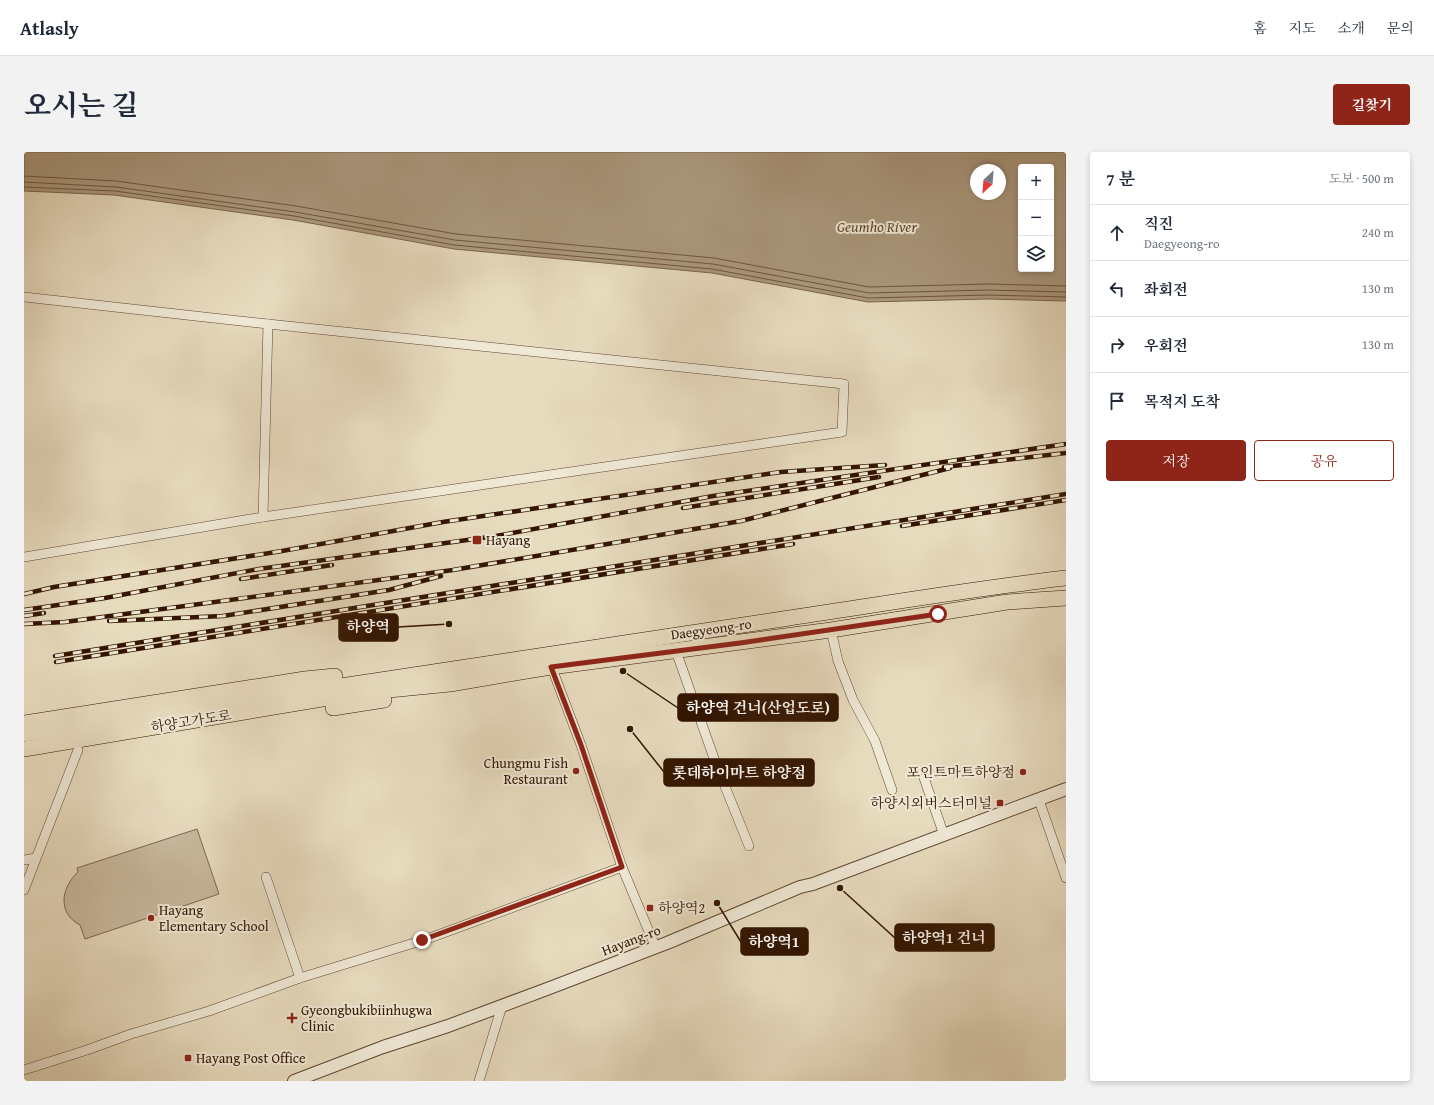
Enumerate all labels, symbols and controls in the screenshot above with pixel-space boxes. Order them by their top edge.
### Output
text: Atlasly [20,14,79,42]
text: 홈 [1253,18,1267,38]
text: 지도 [1289,18,1316,38]
text: 소개 [1338,18,1365,38]
text: 문의 [1387,18,1414,38]
text: 오시는 길 [24,84,138,125]
button: 길찾기 [1333,84,1410,125]
north arrow [970,164,1006,200]
map controls [1018,164,1054,272]
button: + [1018,164,1054,200]
text: 7 분 [1106,166,1135,191]
text: 도보 · 500 m [1329,169,1394,188]
button: − [1018,200,1054,236]
text: 직진 [1144,213,1173,234]
water label: Geumho River [837,216,917,237]
icon: ahead [1106,222,1128,244]
text: 240 m [1362,223,1394,242]
text: Daegyeong-ro [1144,234,1220,253]
button: layers [1018,236,1054,272]
icon: left [1106,278,1128,300]
text: 좌회전 [1144,279,1187,300]
text: 130 m [1362,279,1394,298]
icon: right [1106,334,1128,356]
text: 우회전 [1144,335,1187,356]
text: 130 m [1362,335,1394,354]
icon: arrive [1106,390,1128,412]
text: 목적지 도착 [1144,391,1220,412]
button: 저장 [1106,440,1246,481]
button: 공유 [1254,440,1394,481]
place label: Hayang [486,530,530,550]
marker: Hayang [471,534,483,546]
route start [929,605,947,623]
street label: Daegyeong-ro [669,613,753,645]
callout: 하양역 [339,614,398,641]
text: 하양역 [346,616,390,637]
callout: 하양역 건너(산업도로) [678,694,838,721]
text: 하양역 건너(산업도로) [686,697,830,718]
street label: 하양고가도로 [149,705,233,737]
place label: Chungmu Fish Restaurant [484,753,568,789]
callout: 롯데하이마트 하양점 [664,759,814,786]
text: 롯데하이마트 하양점 [672,762,806,783]
place label: 포인트마트하양점 [907,762,1015,782]
marker: Chungmu Fish Restaurant [571,766,581,776]
marker: 포인트마트하양점 [1018,767,1028,777]
place label: 하양시외버스터미널 [870,793,992,813]
marker: 하양시외버스터미널 [995,798,1005,808]
place label: 하양역2 [658,898,705,918]
place label: Hayang Elementary School [159,900,269,936]
marker: 하양역2 [645,903,655,913]
marker: Hayang Elementary School [146,913,156,923]
street label: Hayang-ro [599,920,663,960]
callout: 하양역1 건너 [895,924,994,951]
text: 하양역1 건너 [902,927,986,948]
callout: 하양역1 [741,928,808,955]
route end [413,931,431,949]
text: 하양역1 [748,931,800,952]
place label: Gyeongbukibiinhugwa Clinic [301,1000,432,1036]
marker: Gyeongbukibiinhugwa Clinic [286,1012,298,1024]
place label: Hayang Post Office [196,1048,306,1068]
marker: Hayang Post Office [183,1053,193,1063]

